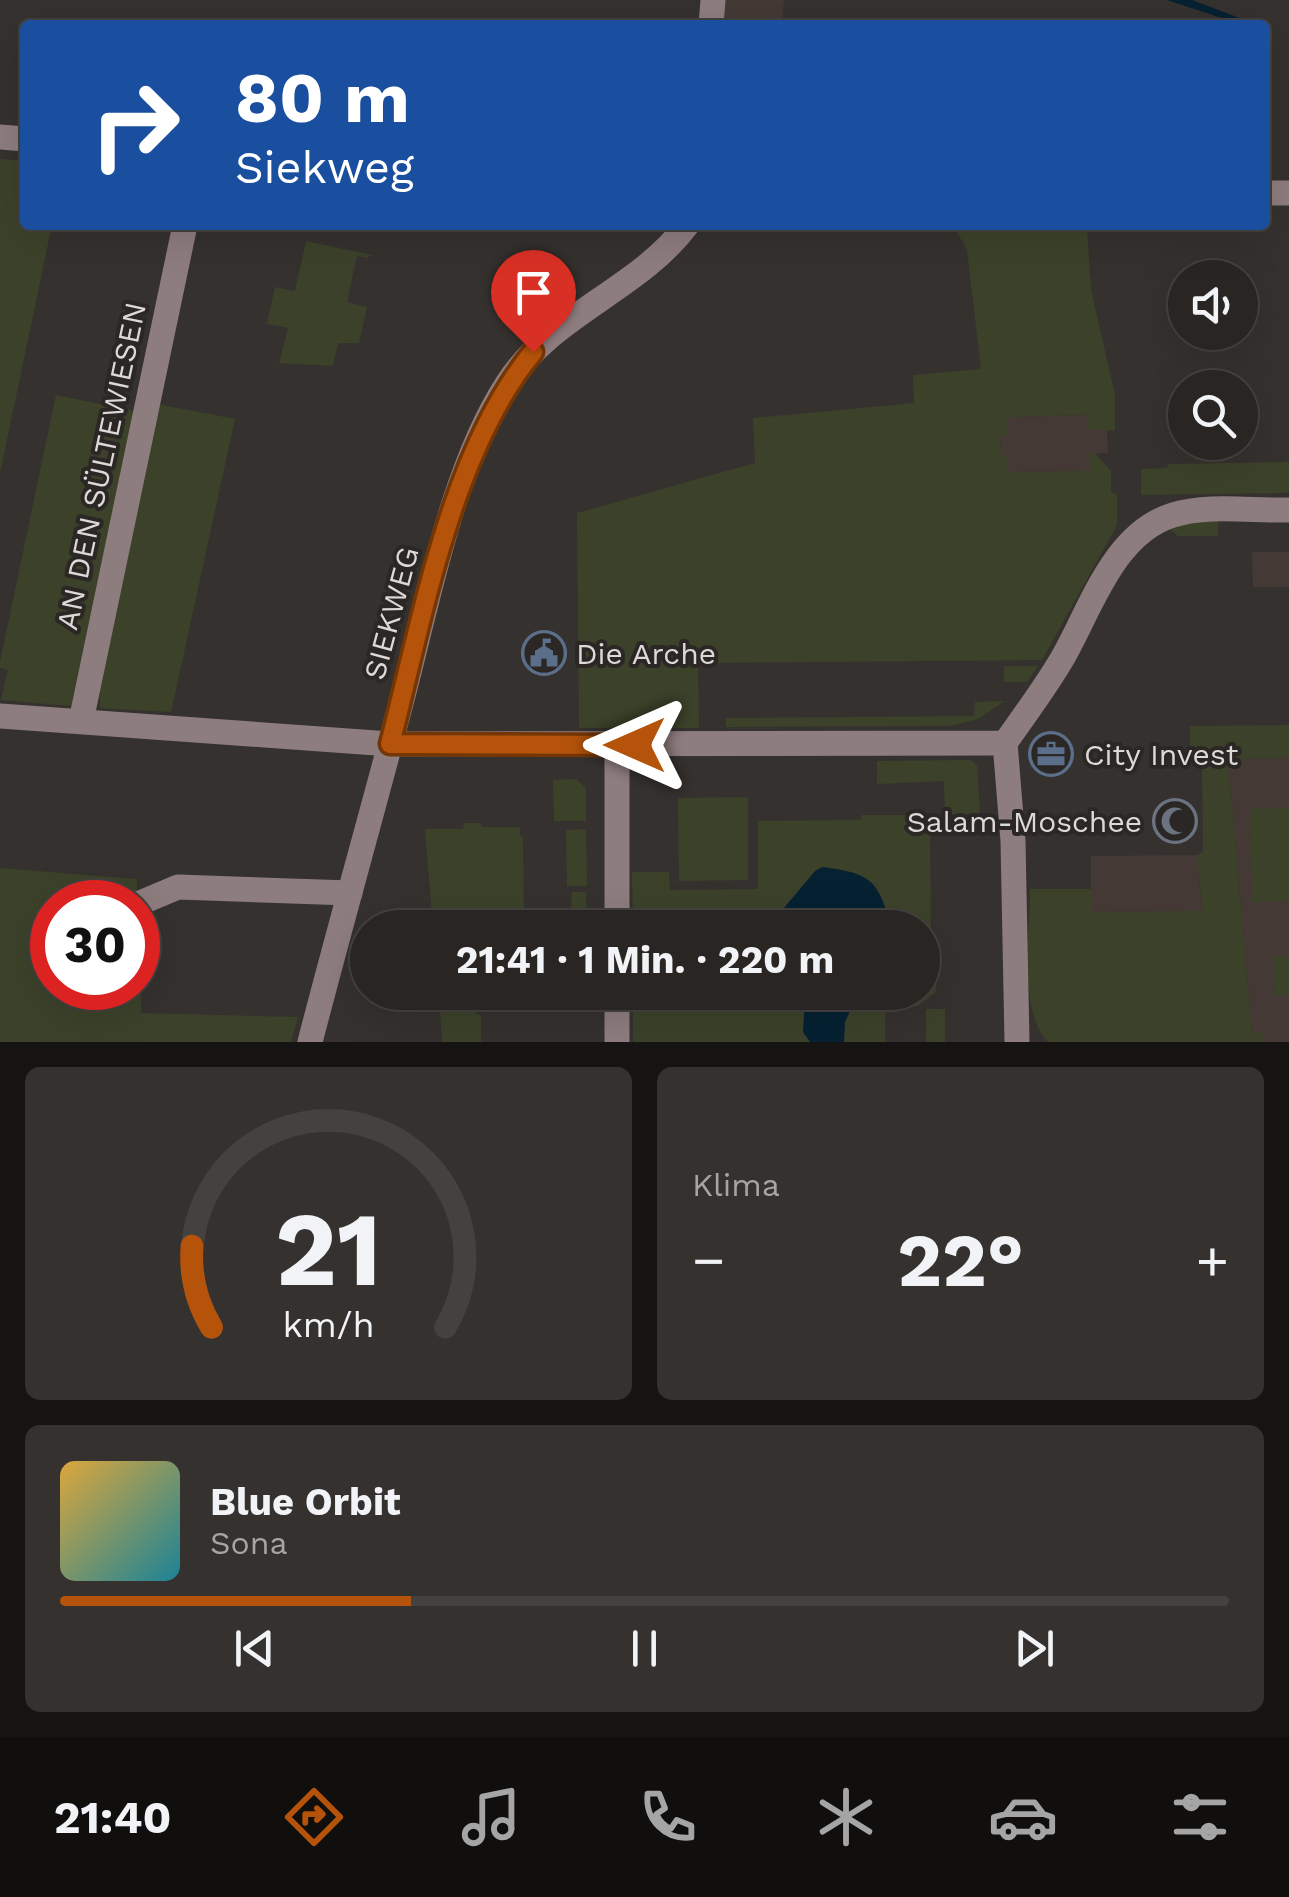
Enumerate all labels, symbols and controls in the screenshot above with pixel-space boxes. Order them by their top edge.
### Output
text: 80 m [235,57,410,139]
icon: right [70,60,200,190]
text: Siekweg [235,141,414,194]
pin [491,250,576,353]
map controls [1168,260,1258,460]
button: sound [1168,260,1258,350]
icon: arrive [506,265,561,320]
street label: AN DEN SÜLTEWIESEN [49,299,153,633]
button: search [1168,370,1258,460]
street label: SIEKWEG [356,543,426,683]
public building icon: Die Arche [521,630,567,676]
place label: Die Arche [576,636,716,671]
position arrow [583,693,687,797]
office icon: City Invest [1028,731,1074,777]
place label: City Invest [1084,737,1239,772]
mosque icon: Salam-Moschee [1152,798,1198,844]
place label: Salam-Moschee [907,804,1142,839]
speed limit sign: 30 [30,880,160,1010]
text: 21:41 · 1 Min. · 220 m [456,938,834,982]
text: Klima [692,1166,780,1204]
text: 21 [275,1188,382,1310]
text: 22° [897,1216,1024,1304]
text: − [692,1228,725,1292]
text: + [1196,1228,1229,1292]
text: km/h [282,1304,375,1346]
text: Blue Orbit [210,1480,401,1524]
text: Sona [210,1524,288,1562]
icon: previous [227,1621,282,1676]
icon: pause [617,1621,672,1676]
icon: next [1007,1621,1062,1676]
icon: directions [279,1782,349,1852]
icon: music [456,1782,526,1852]
icon: phone [633,1782,703,1852]
icon: climate [811,1782,881,1852]
icon: car [988,1782,1058,1852]
icon: filters [1165,1782,1235,1852]
text: 21:40 [54,1791,172,1844]

